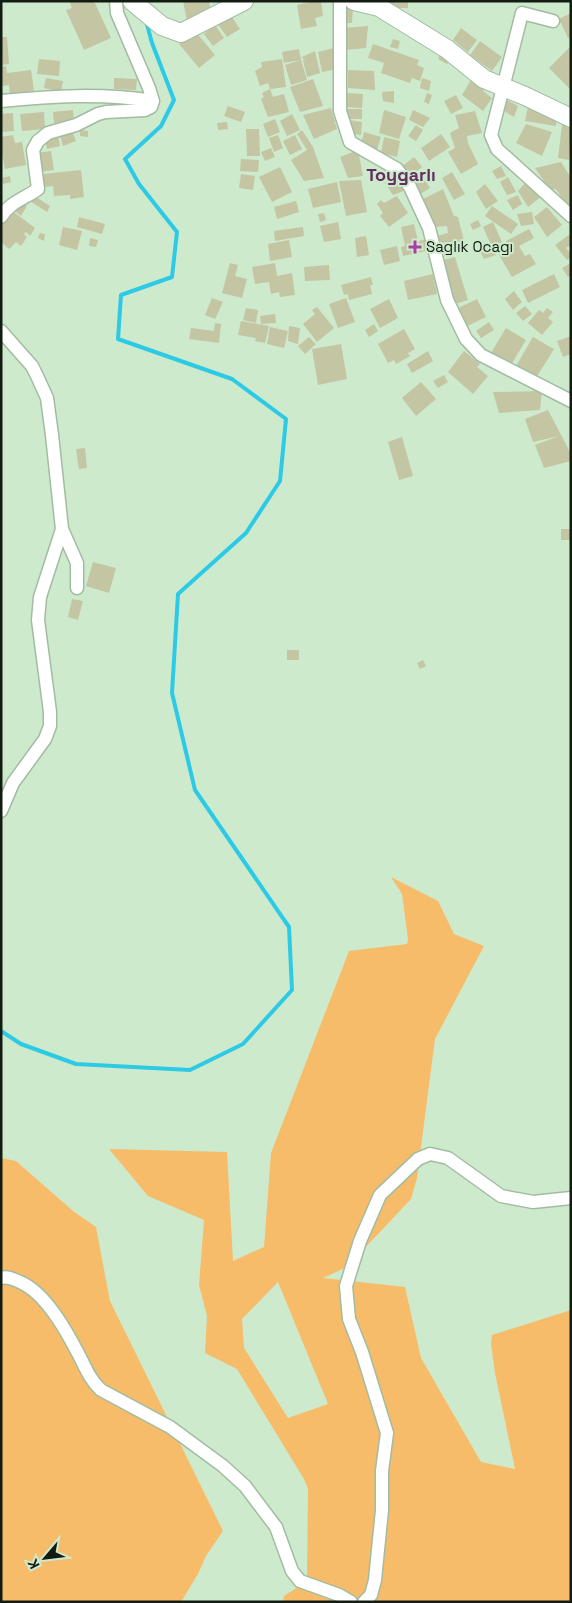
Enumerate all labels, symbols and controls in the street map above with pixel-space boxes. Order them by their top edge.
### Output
district label: Toygarlı [366,163,436,186]
place label: Saglık Ocagı [426,237,513,256]
marker: Saglık Ocagı [408,240,422,254]
north arrow [20,1533,70,1583]
text: K [23,1556,44,1572]

